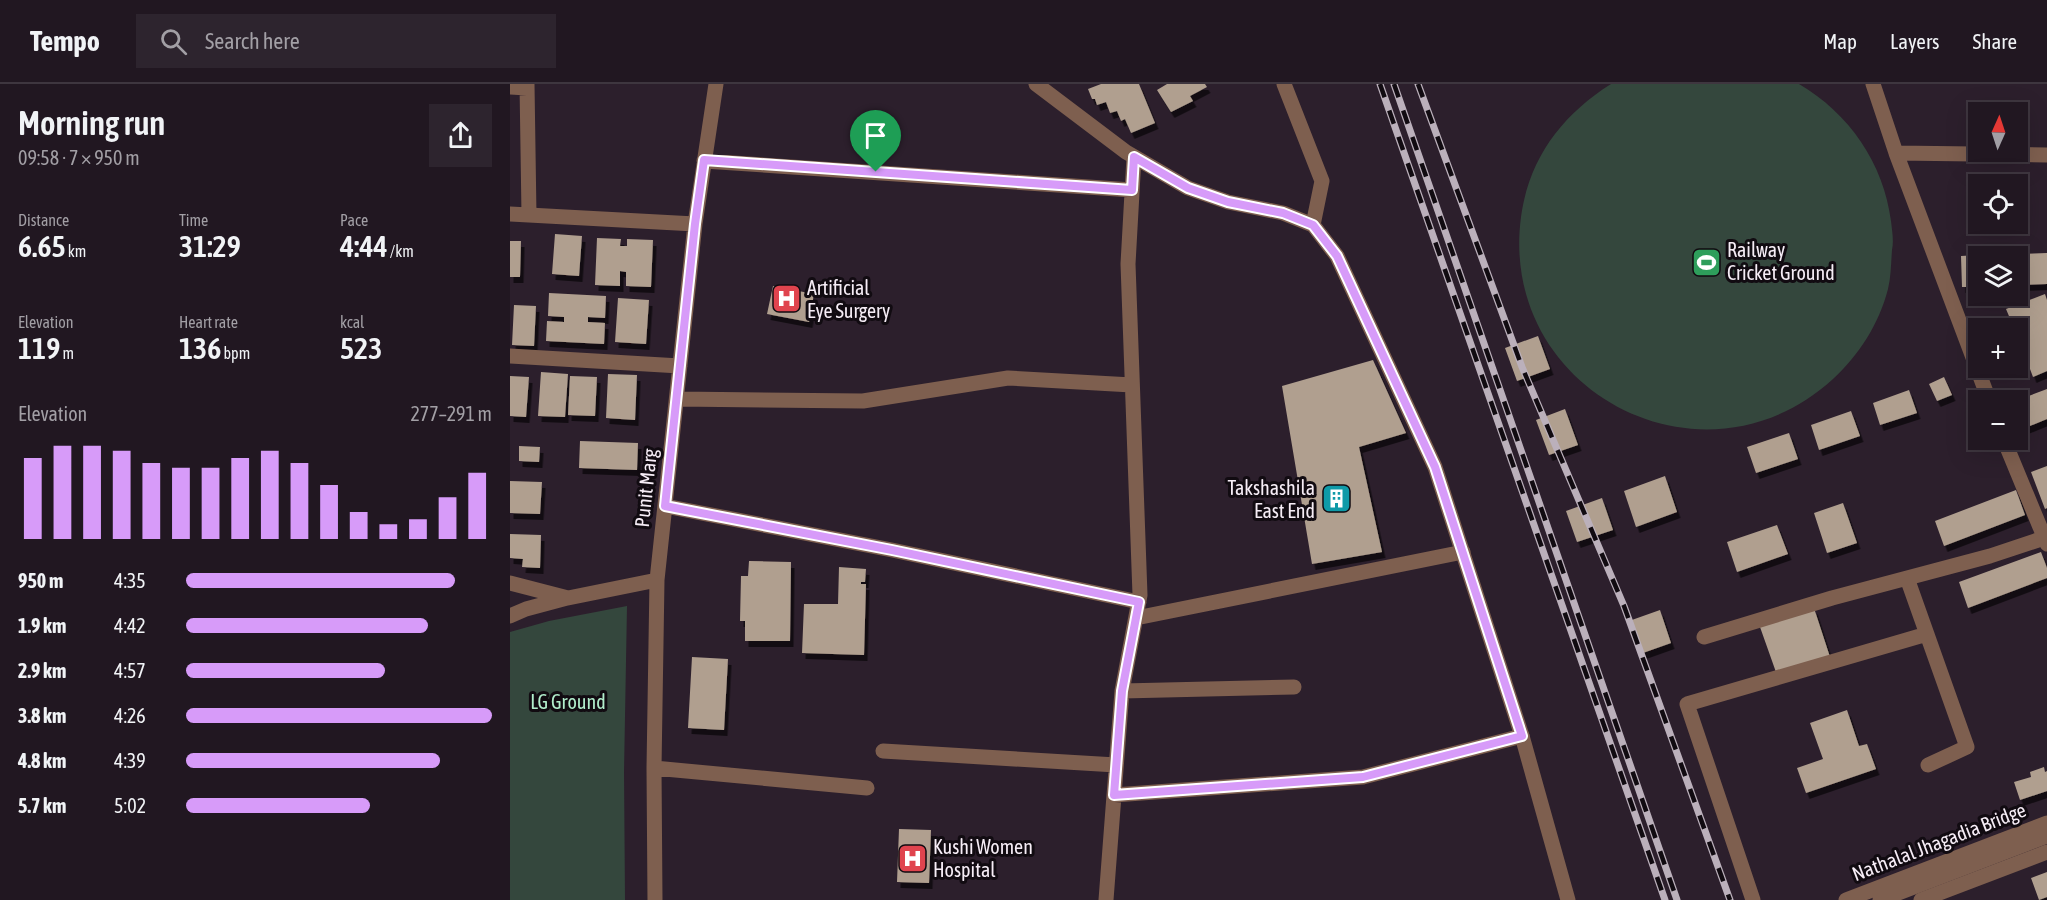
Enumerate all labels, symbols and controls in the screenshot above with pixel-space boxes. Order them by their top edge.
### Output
search box [136,14,556,68]
text: Tempo [30,25,100,57]
icon: search [157,25,190,58]
text: Search here [205,28,300,54]
text: Map [1823,29,1857,53]
text: Layers [1890,29,1940,53]
text: Share [1973,29,2017,53]
north arrow [1968,102,2028,162]
map controls [1968,102,2028,450]
text: Morning run [18,104,165,142]
button: share [429,104,492,167]
pin [850,110,901,172]
icon: arrive [859,119,892,152]
text: 09:58 · 7 × 950 m [18,146,140,169]
button: locate [1968,174,2028,234]
text: Distance [18,211,69,229]
text: Time [179,211,208,229]
text: Pace [340,211,368,229]
text: 6.65 [18,229,66,263]
text: 31:29 [179,229,241,263]
text: 4:44 [340,229,388,263]
place label: Railway Cricket Ground [1727,238,1835,284]
text: km [66,242,86,260]
text: /km [388,242,414,260]
sports icon: Railway Cricket Ground [1690,246,1722,278]
button: layers [1968,246,2028,306]
place label: Artificial Eye Surgery [807,276,890,322]
hospital icon: Artificial Eye Surgery [770,283,802,315]
text: Elevation [18,313,73,331]
text: Heart rate [179,313,238,331]
text: kcal [340,313,364,331]
button: + [1968,318,2028,378]
text: 119 [18,331,60,365]
text: 136 [179,331,221,365]
text: 523 [340,331,382,365]
text: m [60,344,74,362]
text: bpm [221,344,250,362]
button: − [1968,390,2028,450]
text: Elevation [18,402,87,425]
text: 277–291 m [410,402,492,425]
street label: Punit Marg [630,447,661,528]
place label: Takshashila East End [1228,476,1315,522]
building icon: Takshashila East End [1320,483,1352,515]
text: 950 m [18,569,63,592]
text: 4:35 [114,569,146,592]
text: 1.9 km [18,614,66,637]
text: 4:42 [114,614,146,637]
text: 2.9 km [18,659,66,682]
text: 4:57 [114,659,146,682]
park label: LG Ground [530,690,606,713]
text: 3.8 km [18,704,66,727]
text: 4:26 [114,704,146,727]
text: 4.8 km [18,749,66,772]
text: 4:39 [114,749,146,772]
text: 5.7 km [18,794,66,817]
text: 5:02 [114,794,146,817]
street label: Nathalal Jhagadia Bridge [1849,798,2029,885]
place label: Kushi Women Hospital [933,835,1033,881]
hospital icon: Kushi Women Hospital [896,843,928,875]

